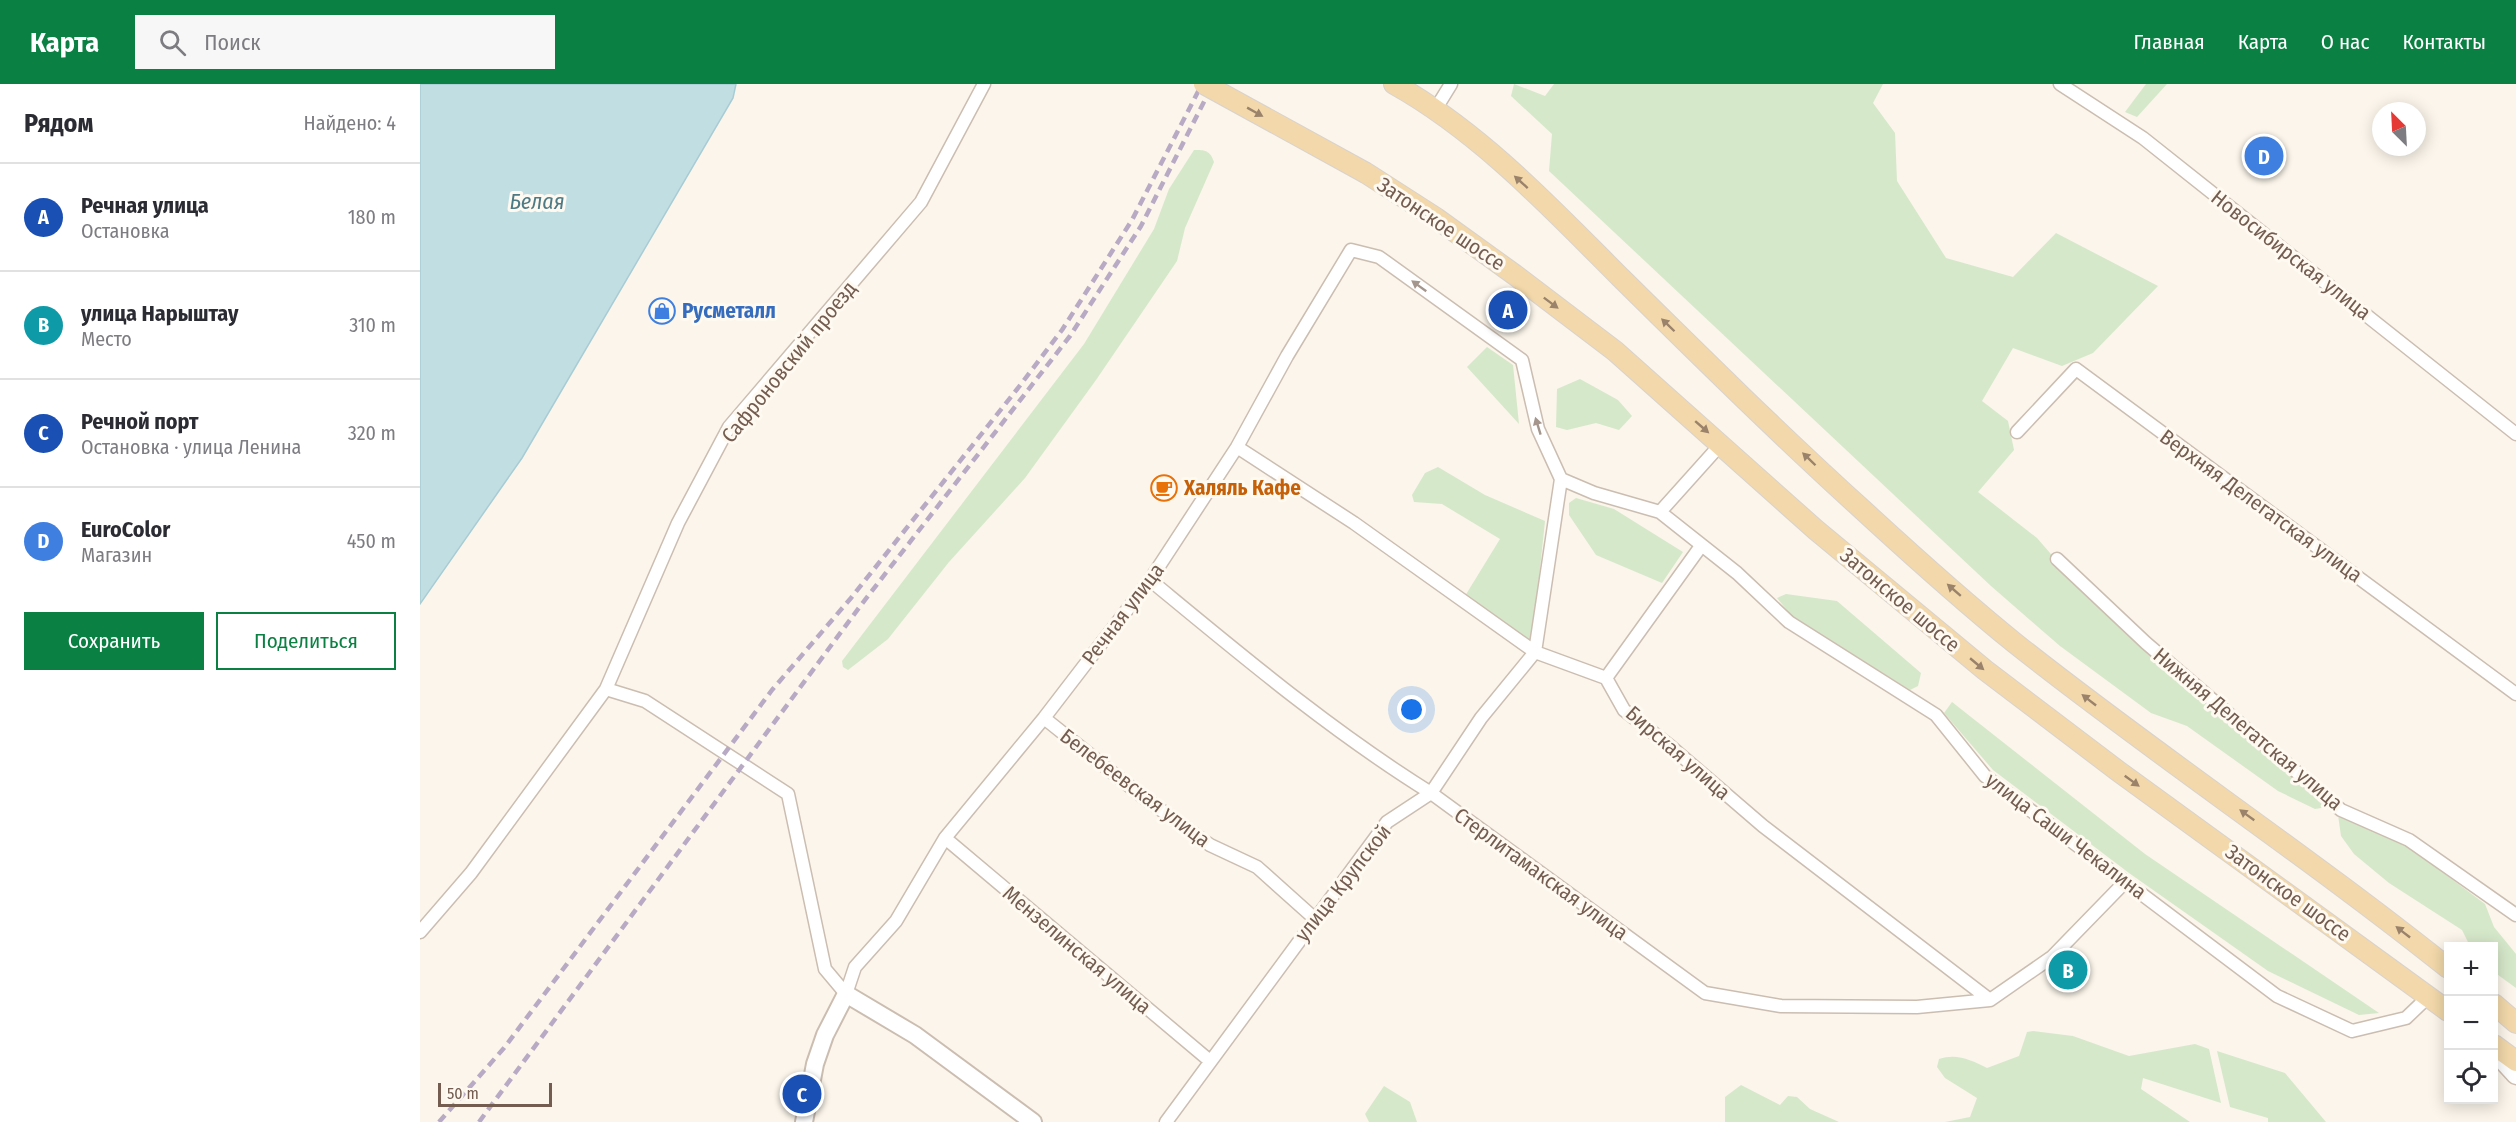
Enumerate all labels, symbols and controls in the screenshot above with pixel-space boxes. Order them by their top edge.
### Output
search box [135,15,555,69]
text: Карта [30,26,99,59]
icon: search [156,26,189,59]
text: Поиск [204,29,261,56]
text: Главная [2134,29,2205,55]
text: Карта [2238,29,2288,55]
text: О нас [2321,29,2369,55]
text: Контакты [2402,29,2486,55]
north arrow [2372,102,2426,156]
one-way arrow [1247,107,1264,117]
text: Рядом [24,108,93,139]
text: Найдено: 4 [304,111,396,135]
pin: D [2244,134,2284,178]
street label: Затонское шоссе [1372,172,1510,276]
one-way arrow [1514,176,1529,189]
street label: Новосибирская улица [2206,185,2376,325]
water label: Белая [509,188,565,215]
text: Речная улица [81,192,209,219]
text: A [38,205,49,229]
text: 180 m [348,205,396,229]
text: Остановка [81,219,169,243]
street label: Сафроновский проезд [716,276,862,448]
one-way arrow [1412,280,1427,292]
pin: A [1488,288,1528,332]
shop icon: Русметалл [647,296,677,326]
one-way arrow [1544,296,1559,308]
place label: Русметалл [682,298,776,324]
text: улица Нарыштау [81,300,238,327]
text: B [38,313,49,337]
text: 310 m [349,313,396,337]
one-way arrow [1662,318,1676,332]
text: Место [81,327,132,351]
text: Речной порт [81,408,199,435]
one-way arrow [1533,417,1542,435]
one-way arrow [1694,420,1709,433]
text: C [38,421,49,445]
text: 320 m [348,421,396,445]
street label: Верхняя Делегатская улица [2155,424,2367,588]
text: Остановка · улица Ленина [81,435,301,459]
one-way arrow [1803,453,1817,467]
cafe icon: Халяль Кафе [1149,473,1179,503]
place label: Халяль Кафе [1183,475,1301,501]
text: EuroColor [81,516,170,543]
text: D [38,529,49,553]
text: 450 m [347,529,396,553]
street label: Затонское шоссе [1835,542,1965,658]
text: Магазин [81,543,152,567]
street label: Речная улица [1076,558,1170,670]
one-way arrow [1947,584,1962,597]
button: Сохранить [24,612,204,670]
button: Поделиться [216,612,396,670]
street label: Нижняя Делегатская улица [2148,642,2348,816]
one-way arrow [1969,657,1985,670]
one-way arrow [2082,694,2097,706]
your location [1397,695,1426,724]
street label: Бирская улица [1620,700,1736,806]
street label: Белебеевская улица [1055,723,1215,853]
street label: улица Саши Чекалина [1980,767,2152,905]
one-way arrow [2124,775,2140,787]
street label: Стерлитамакская улица [1449,802,1633,946]
one-way arrow [2239,809,2255,821]
street label: улица Крупской [1289,819,1397,947]
street label: Затонское шоссе [2220,839,2356,947]
street label: Мензелинская улица [997,880,1157,1020]
one-way arrow [2395,927,2410,939]
map controls [2444,942,2498,1104]
button: + [2444,942,2498,996]
pin: B [2048,948,2088,992]
button: − [2444,996,2498,1050]
button: locate [2444,1050,2498,1104]
pin: C [782,1072,821,1116]
scale bar [438,1080,552,1108]
text: 50 m [447,1084,479,1103]

